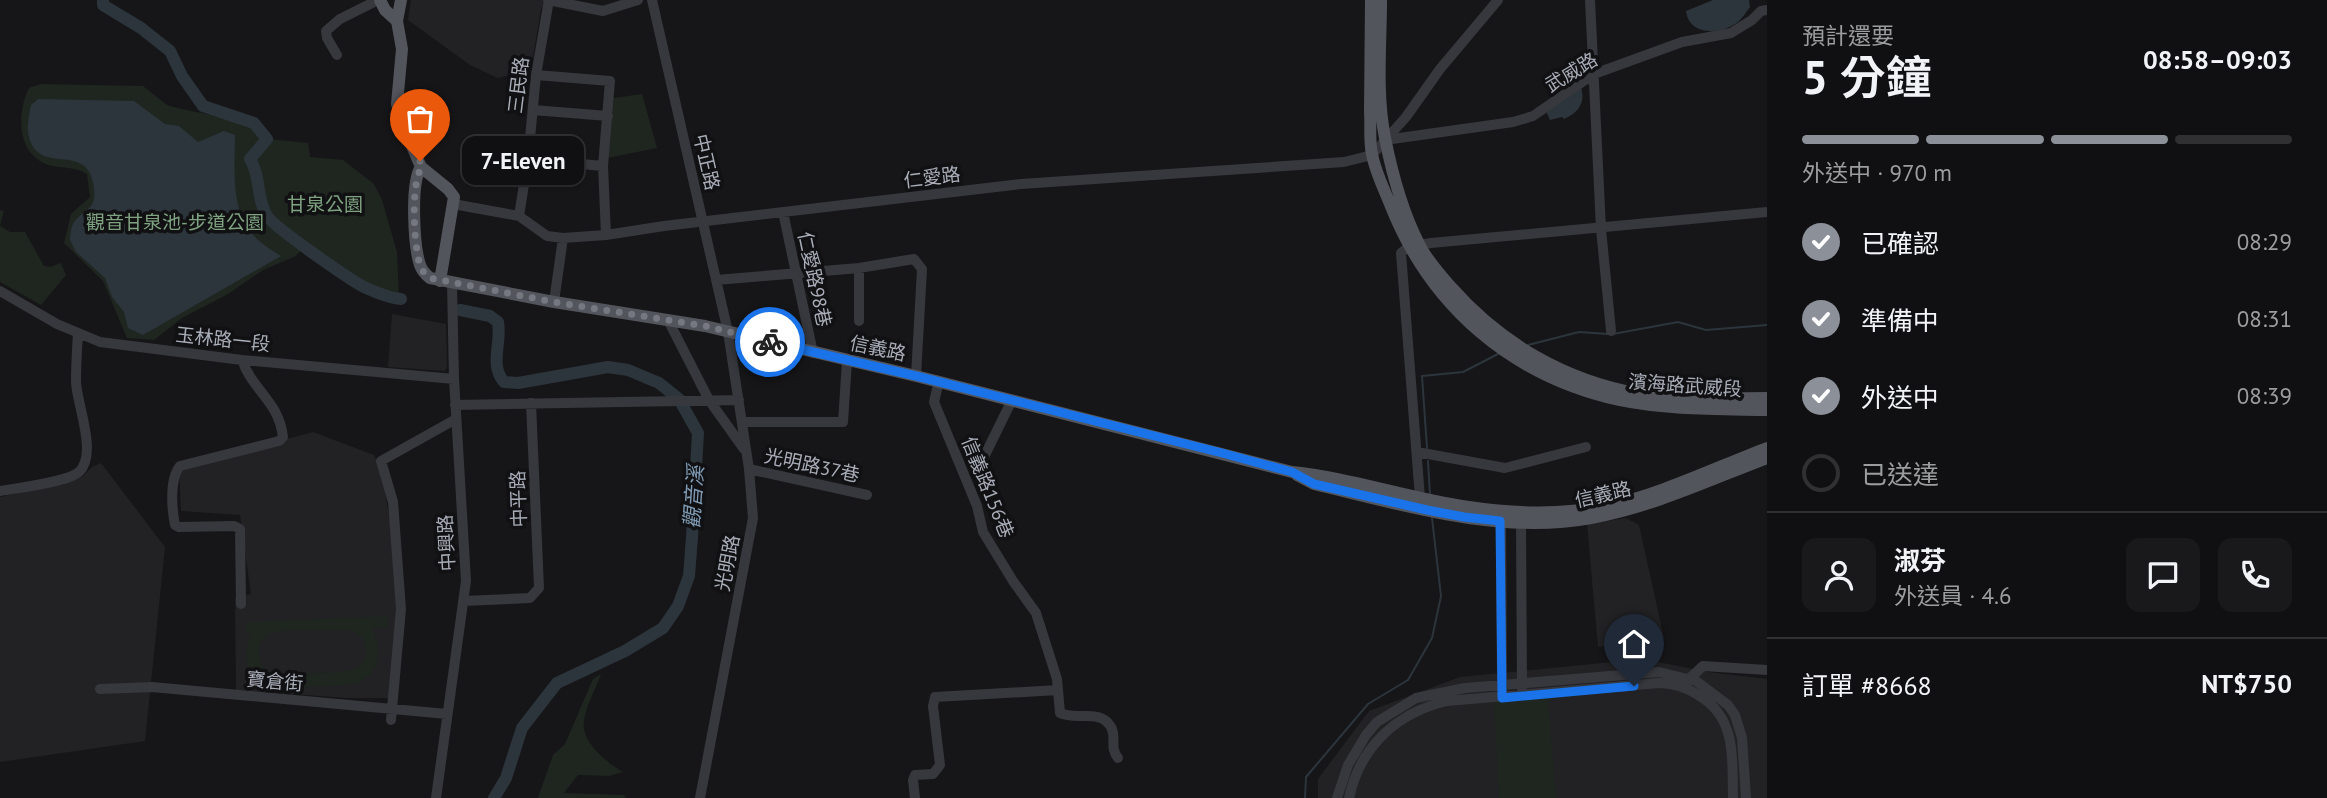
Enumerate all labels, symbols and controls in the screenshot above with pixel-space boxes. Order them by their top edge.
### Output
text: 預計還要 [1802,21,1894,50]
text: 08:58–09:03 [2143,43,2292,76]
street label: 武威路 [1540,47,1602,97]
text: 5 分鐘 [1802,47,1932,107]
street label: 三民路 [503,55,533,115]
pin [390,89,450,161]
icon: bag [401,100,439,138]
street label: 中正路 [689,132,725,192]
callout: 7-Eleven [462,136,584,186]
text: 7-Eleven [480,146,566,175]
text: 外送中 · 970 m [1802,158,1952,187]
street label: 仁愛路 [902,162,962,192]
park label: 甘泉公園 [287,192,363,216]
park label: 觀音甘泉池-步道公園 [86,210,264,234]
icon: check [1802,223,1840,261]
text: 已確認 [1861,227,1939,260]
text: 08:29 [2237,227,2292,256]
street label: 仁愛路98巷 [793,229,837,329]
icon: check [1802,300,1840,338]
text: 準備中 [1861,304,1939,337]
text: 08:31 [2237,304,2292,333]
courier [735,307,805,377]
street label: 玉林路一段 [174,322,272,356]
icon: bike [751,323,789,361]
street label: 信義路 [848,330,908,366]
street label: 濱海路武威段 [1627,369,1743,401]
icon: check [1802,377,1840,415]
text: 外送中 [1861,381,1939,414]
text: 08:39 [2237,381,2292,410]
street label: 信義路156巷 [957,433,1019,541]
street label: 光明路37巷 [762,443,862,487]
text: 已送達 [1861,458,1939,491]
water label: 觀音溪 [678,462,709,529]
street label: 中平路 [505,470,531,528]
street label: 信義路 [1573,476,1633,512]
street label: 中興路 [433,514,459,572]
street label: 光明路 [710,533,744,593]
button: person [1802,538,1876,612]
button: chat [2126,538,2200,612]
button: phone [2218,538,2292,612]
text: 淑芬 [1894,544,1946,577]
text: 外送員 · 4.6 [1894,581,2011,610]
pin [1604,614,1664,686]
icon: home [1615,625,1653,663]
street label: 寶倉街 [246,667,304,695]
text: NT$750 [2201,667,2292,700]
text: 訂單 #8668 [1802,669,1932,702]

